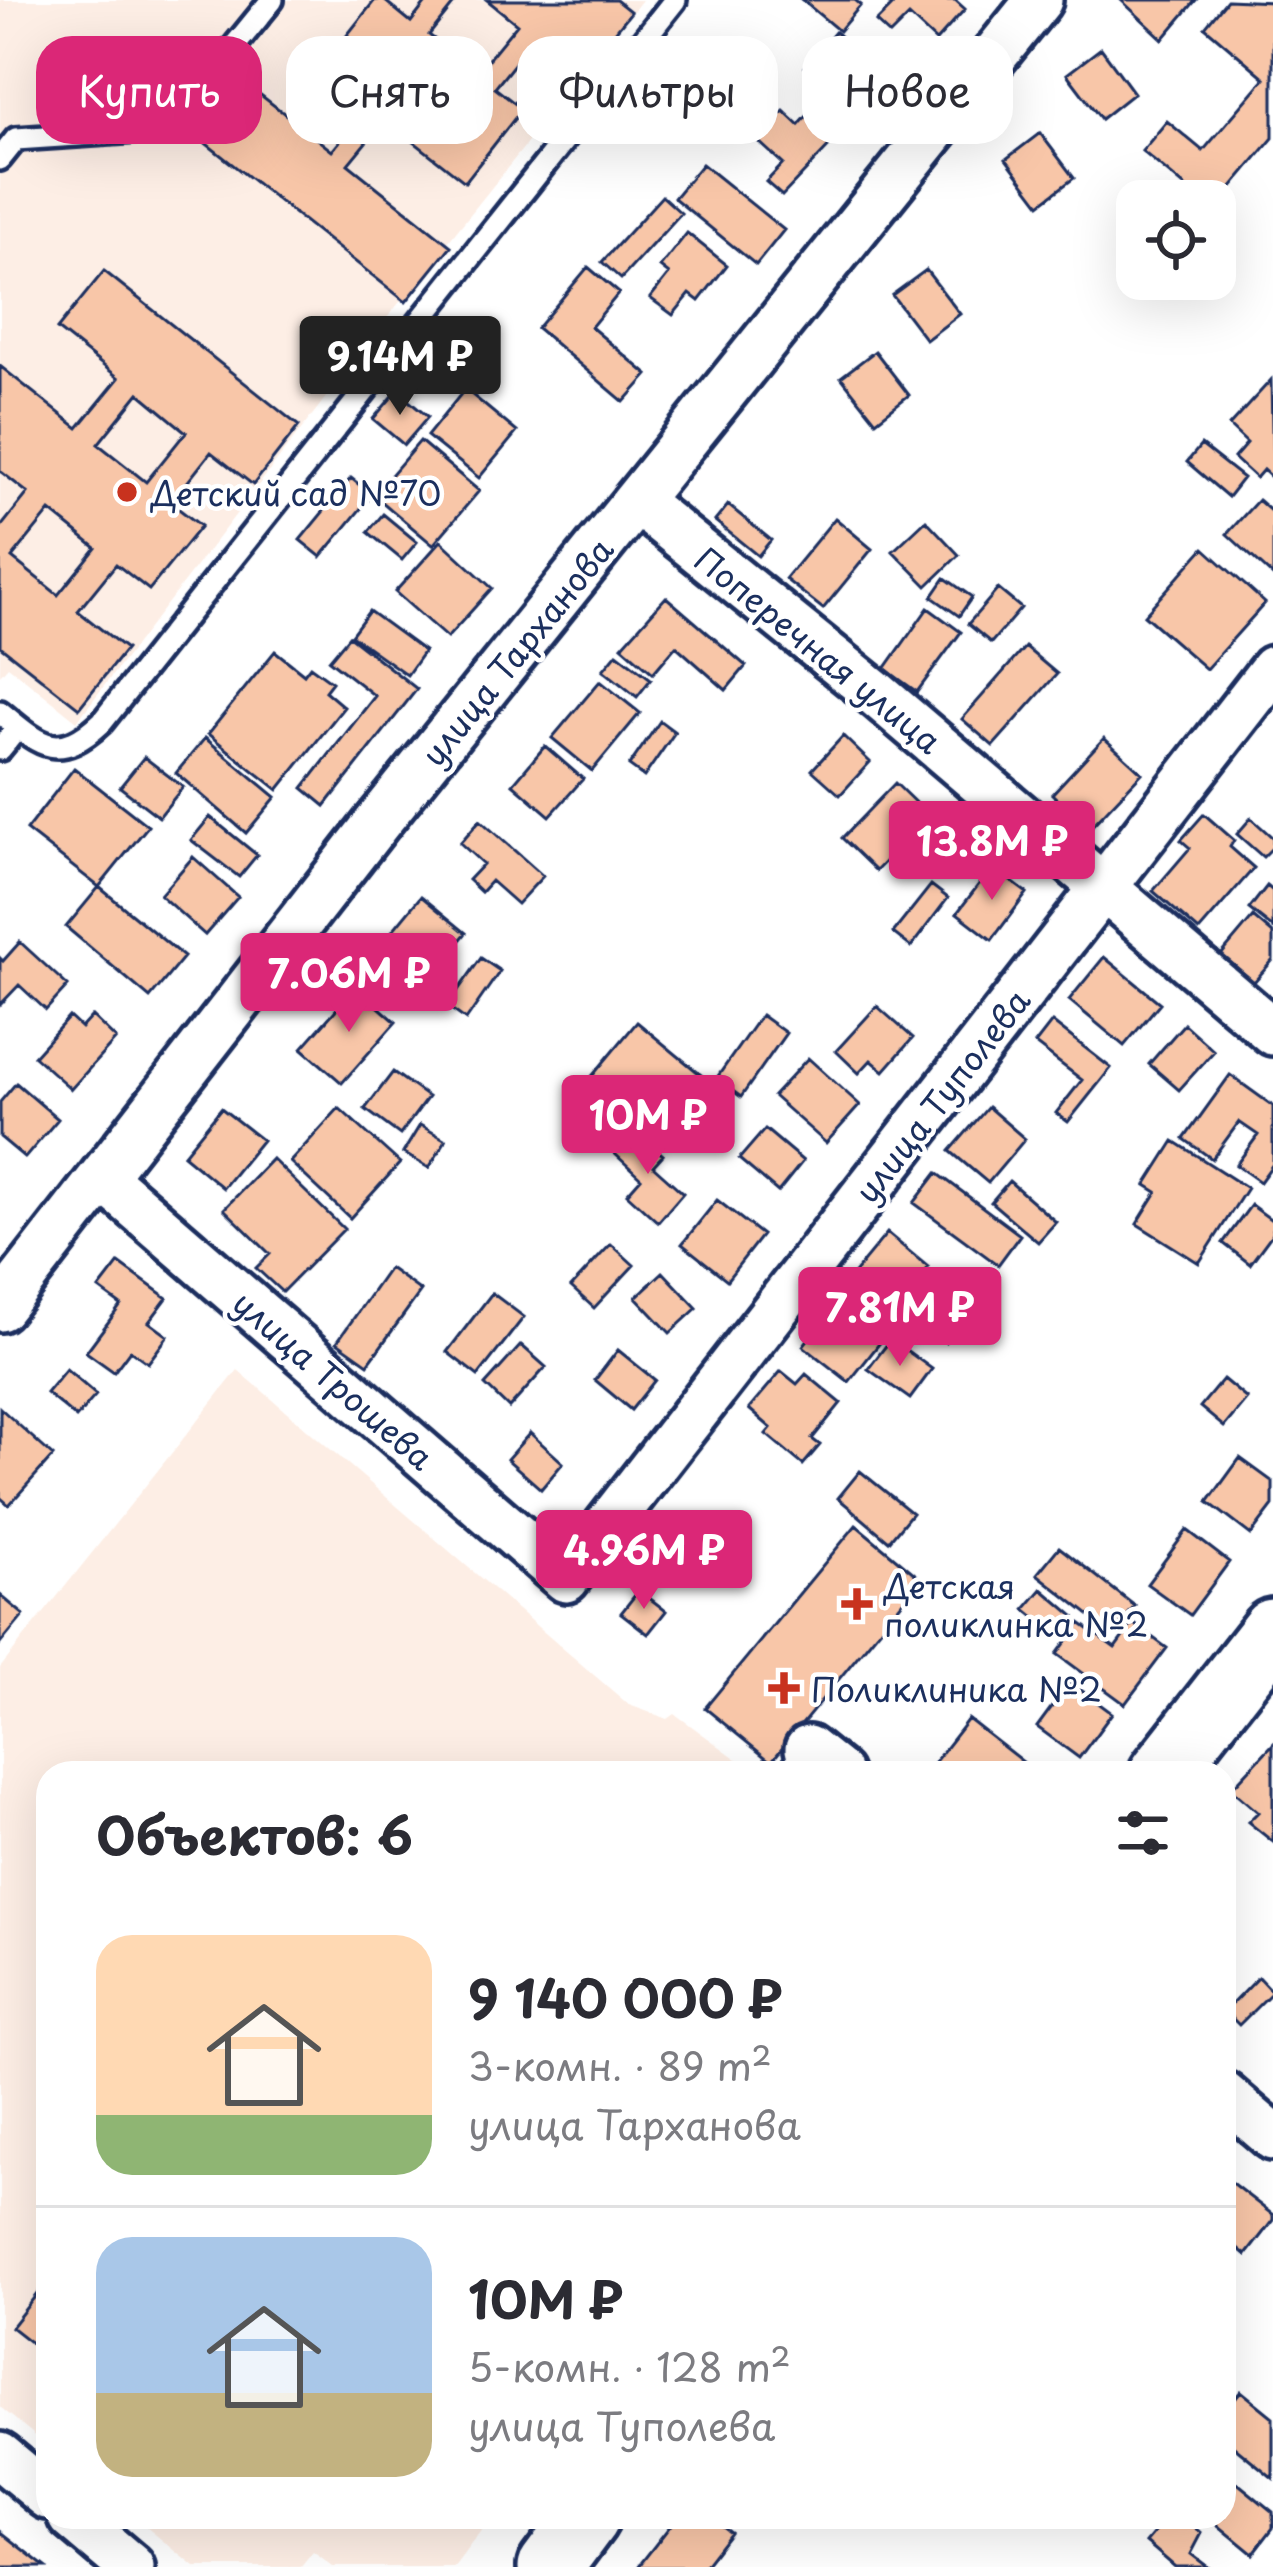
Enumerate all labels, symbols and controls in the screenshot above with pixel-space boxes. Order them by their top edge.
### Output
chip: Купить [36,36,262,144]
chip: Снять [286,36,493,144]
chip: Фильтры [517,36,778,144]
chip: Новое [802,36,1013,144]
map controls [1116,180,1236,300]
button: locate [1116,180,1236,300]
pin: 9.14M ₽ [289,316,511,418]
text: 9.14M ₽ [327,325,473,384]
place label: Детский сад №70 [150,467,441,517]
marker: Детский сад №70 [114,479,140,505]
street label: улица Тарханова [408,525,624,776]
street label: Поперечная улица [685,534,953,764]
pin: 13.8M ₽ [881,801,1103,903]
text: 13.8M ₽ [916,810,1068,869]
pin: 7.06M ₽ [238,933,460,1035]
text: 7.06M ₽ [268,942,430,1001]
street label: улица Туполева [841,977,1041,1213]
pin: 10M ₽ [564,1075,732,1177]
text: 10M ₽ [589,1084,707,1143]
pin: 7.81M ₽ [789,1267,1011,1369]
text: 7.81M ₽ [825,1276,975,1335]
street label: улица Трошева [222,1277,446,1481]
pin: 4.96M ₽ [533,1510,755,1612]
text: 4.96M ₽ [563,1519,725,1578]
place label: Детская поликлинка №2 [883,1560,1148,1648]
marker: Детская поликлинка №2 [841,1588,873,1620]
place label: Поликлиника №2 [811,1663,1102,1713]
marker: Поликлиника №2 [768,1672,800,1704]
text: Объектов: 6 [96,1795,413,1872]
icon: filters [1110,1800,1176,1866]
text: 9 140 000 ₽ [468,1958,783,2035]
icon: home [192,1983,336,2127]
text: 3-комн. · 89 m² [468,2035,772,2094]
text: улица Тарханова [468,2094,801,2153]
text: 10M ₽ [468,2259,623,2336]
icon: home [192,2285,336,2429]
text: 5-комн. · 128 m² [468,2336,791,2395]
text: улица Туполева [468,2395,775,2454]

